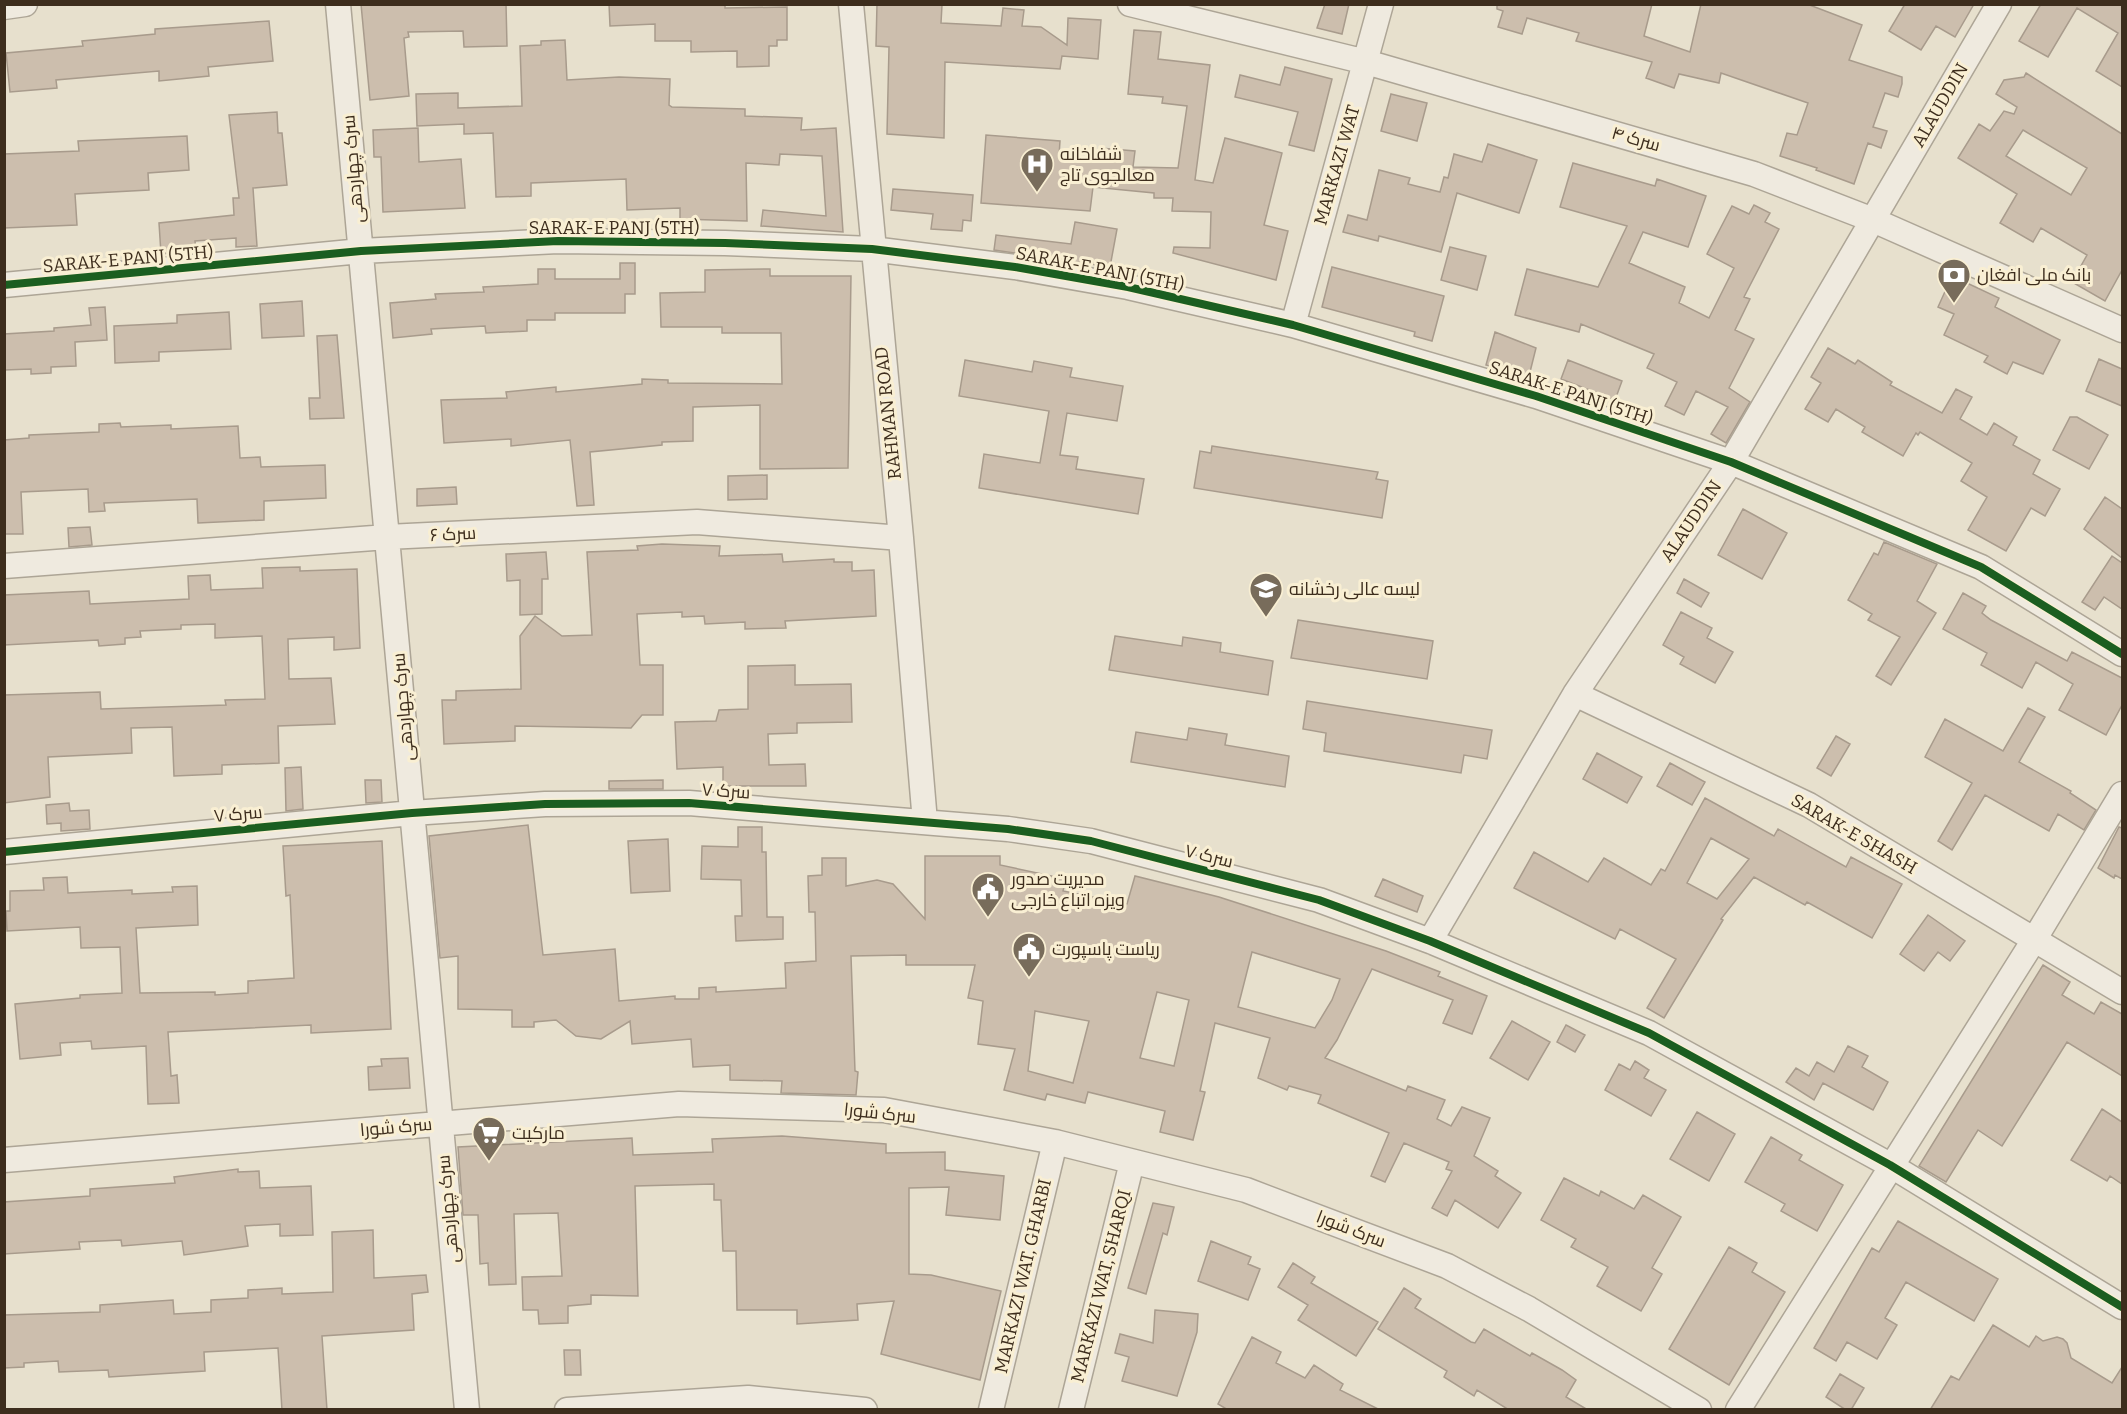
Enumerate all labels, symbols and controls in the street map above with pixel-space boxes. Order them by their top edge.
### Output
street label: ALAUDDIN [1907,59,1973,151]
street label: MARKAZI WAT [1309,102,1365,228]
street label: سرک چهاردهی [337,114,370,224]
street label: سرک ۴ [1609,122,1663,156]
place label: شفاخانه معالجوی تاج [1060,143,1155,187]
hospital icon: شفاخانه معالجوی تاج [1019,146,1055,193]
street label: SARAK-E PANJ (5TH) [528,217,700,239]
street label: SARAK-E PANJ (5TH) [42,241,214,277]
street label: SARAK-E PANJ (5TH) [1014,242,1186,296]
bank icon: بانک ملی افغان [1936,257,1972,304]
place label: بانک ملی افغان [1977,264,2091,286]
street label: RAHMAN ROAD [870,346,906,480]
street label: SARAK-E PANJ (5TH) [1486,356,1656,430]
street label: ALAUDDIN [1656,476,1726,566]
street label: سرک ۶ [429,522,477,546]
school or university icon: لیسه عالی رخشانه [1248,571,1284,618]
place label: لیسه عالی رخشانه [1289,578,1420,600]
street label: سرک چهاردهی [387,652,420,762]
street label: سرک ۷ [701,778,751,804]
street label: SARAK-E SHASH [1787,789,1921,879]
street label: سرک ۷ [213,801,263,827]
street label: سرک ۷ [1183,839,1235,873]
place label: مدیریت صدور ویزه اتباع خارجی [1010,868,1125,912]
public building icon: مدیریت صدور ویزه اتباع خارجی [970,871,1006,918]
public building icon: ریاست پاسپورت [1011,931,1047,978]
place label: ریاست پاسپورت [1052,938,1160,961]
street label: سرک شورا [843,1098,917,1128]
street label: سرک شورا [359,1113,433,1141]
supermarket icon: مارکیت [471,1115,507,1162]
place label: مارکیت [512,1122,565,1144]
street label: سرک چهاردهی [432,1154,465,1264]
street label: MARKAZI WAT, GHARBI [990,1177,1056,1375]
street label: MARKAZI WAT, SHARQI [1066,1187,1136,1385]
street label: سرک شورا [1313,1206,1389,1252]

